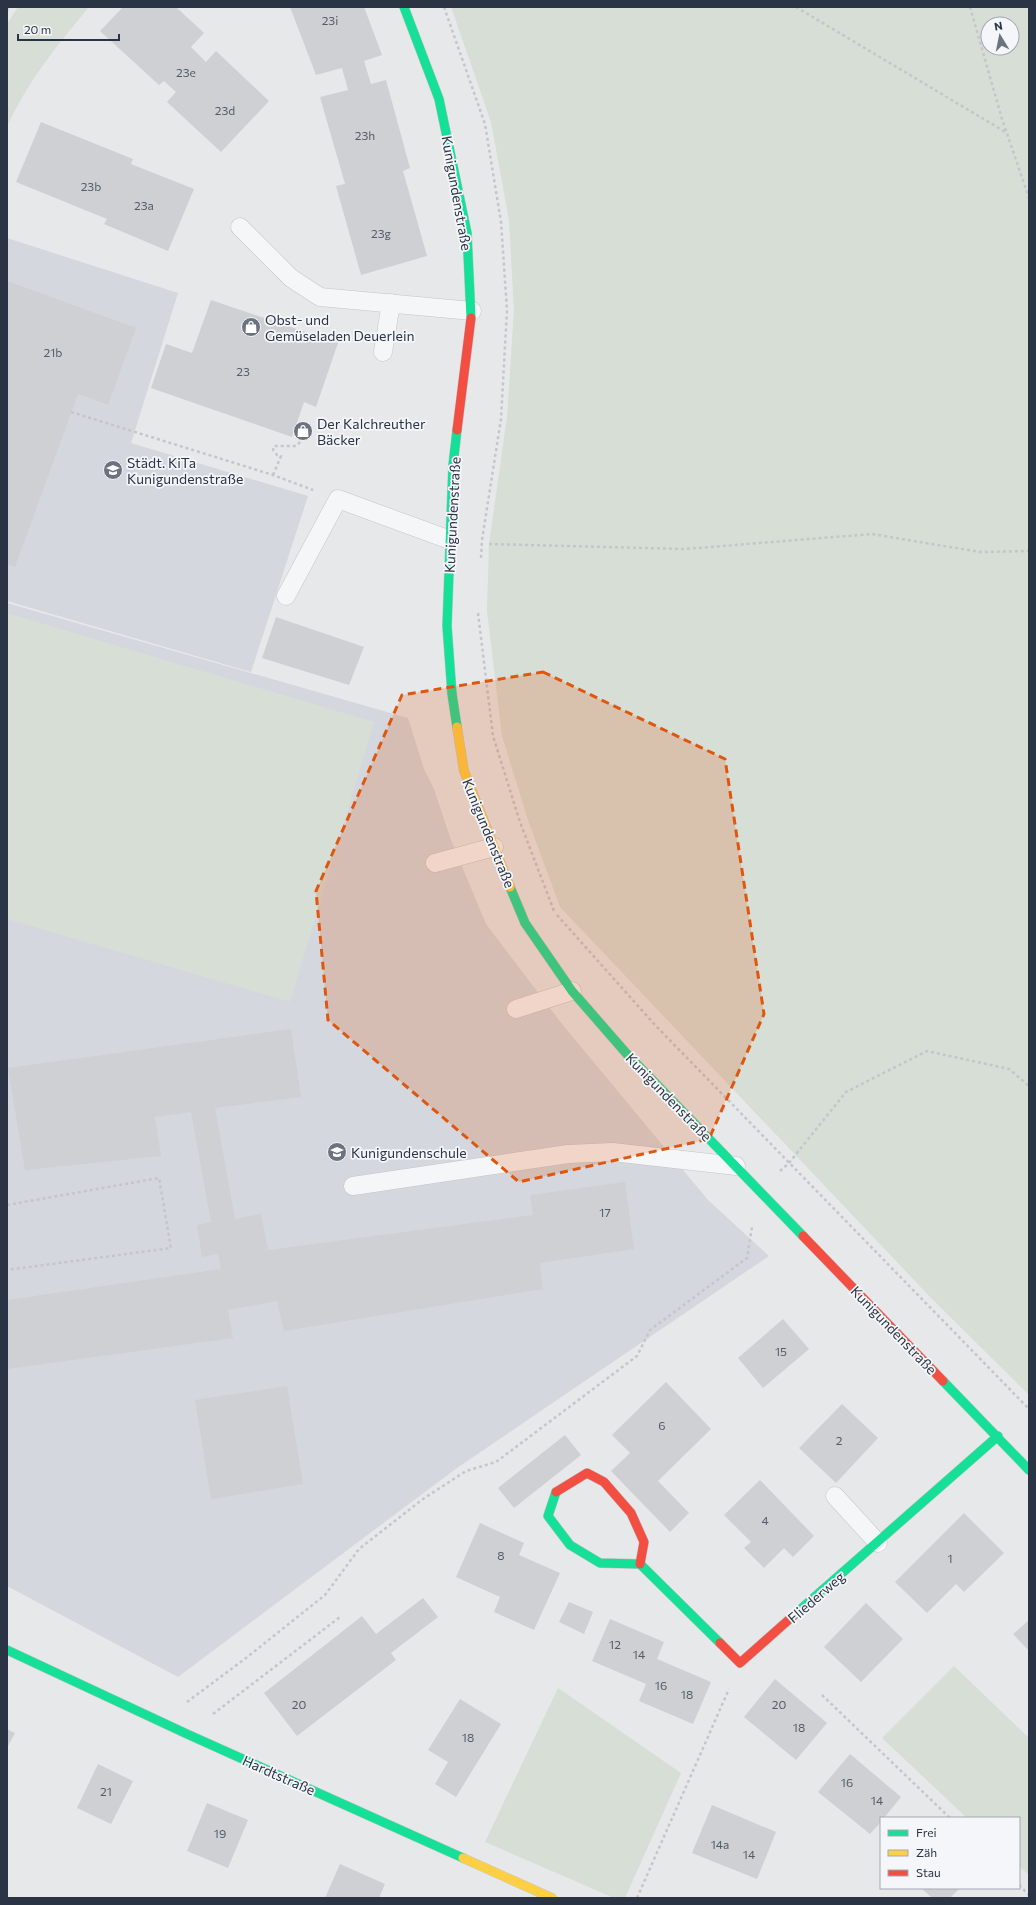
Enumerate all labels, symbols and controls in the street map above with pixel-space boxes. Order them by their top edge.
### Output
house number: 23i [322,13,338,27]
scale bar [18,16,119,42]
north arrow [980,16,1020,56]
text: N [993,19,1003,33]
text: 20 m [24,22,51,36]
house number: 23e [176,65,196,79]
house number: 23d [215,103,235,117]
house number: 23h [355,128,375,142]
street label: Kunigundenstraße [439,134,475,252]
house number: 23b [81,179,101,193]
house number: 23a [134,198,154,212]
house number: 23g [371,226,391,240]
place label: Obst- und Gemüseladen Deuerlein [265,311,415,344]
shop icon: Obst- und Gemüseladen Deuerlein [240,316,262,338]
house number: 21b [44,345,62,359]
house number: 23 [236,364,250,378]
place label: Der Kalchreuther Bäcker [317,415,426,448]
shop icon: Der Kalchreuther Bäcker [292,420,314,442]
place label: Städt. KiTa Kunigundenstraße [127,454,243,487]
street label: Kunigundenstraße [440,456,464,574]
school or university icon: Städt. KiTa Kunigundenstraße [102,459,124,481]
street label: Kunigundenstraße [459,776,519,890]
street label: Kunigundenstraße [622,1049,716,1145]
school or university icon: Kunigundenschule [326,1141,348,1163]
place label: Kunigundenschule [351,1144,467,1161]
house number: 17 [599,1205,611,1219]
street label: Kunigundenstraße [847,1282,941,1378]
house number: 15 [775,1344,787,1358]
house number: 6 [658,1418,666,1432]
house number: 2 [836,1433,843,1447]
house number: 4 [761,1513,769,1527]
house number: 8 [497,1548,505,1562]
house number: 1 [947,1551,953,1565]
street label: Fliederweg [784,1567,848,1626]
house number: 12 [609,1637,621,1651]
house number: 14 [633,1647,645,1661]
house number: 16 [655,1678,667,1692]
house number: 18 [681,1687,693,1701]
house number: 20 [292,1697,306,1711]
house number: 20 [772,1697,786,1711]
house number: 18 [793,1720,805,1734]
house number: 18 [462,1730,474,1744]
street label: Hardtstraße [240,1751,318,1799]
house number: 16 [841,1775,853,1789]
house number: 21 [100,1784,112,1798]
house number: 14 [871,1793,883,1807]
legend [880,1817,1020,1889]
text: Frei [916,1825,937,1839]
house number: 19 [214,1826,226,1840]
house number: 14a [711,1837,729,1851]
text: Zäh [916,1845,937,1859]
house number: 14 [743,1847,755,1861]
text: Stau [916,1865,941,1879]

